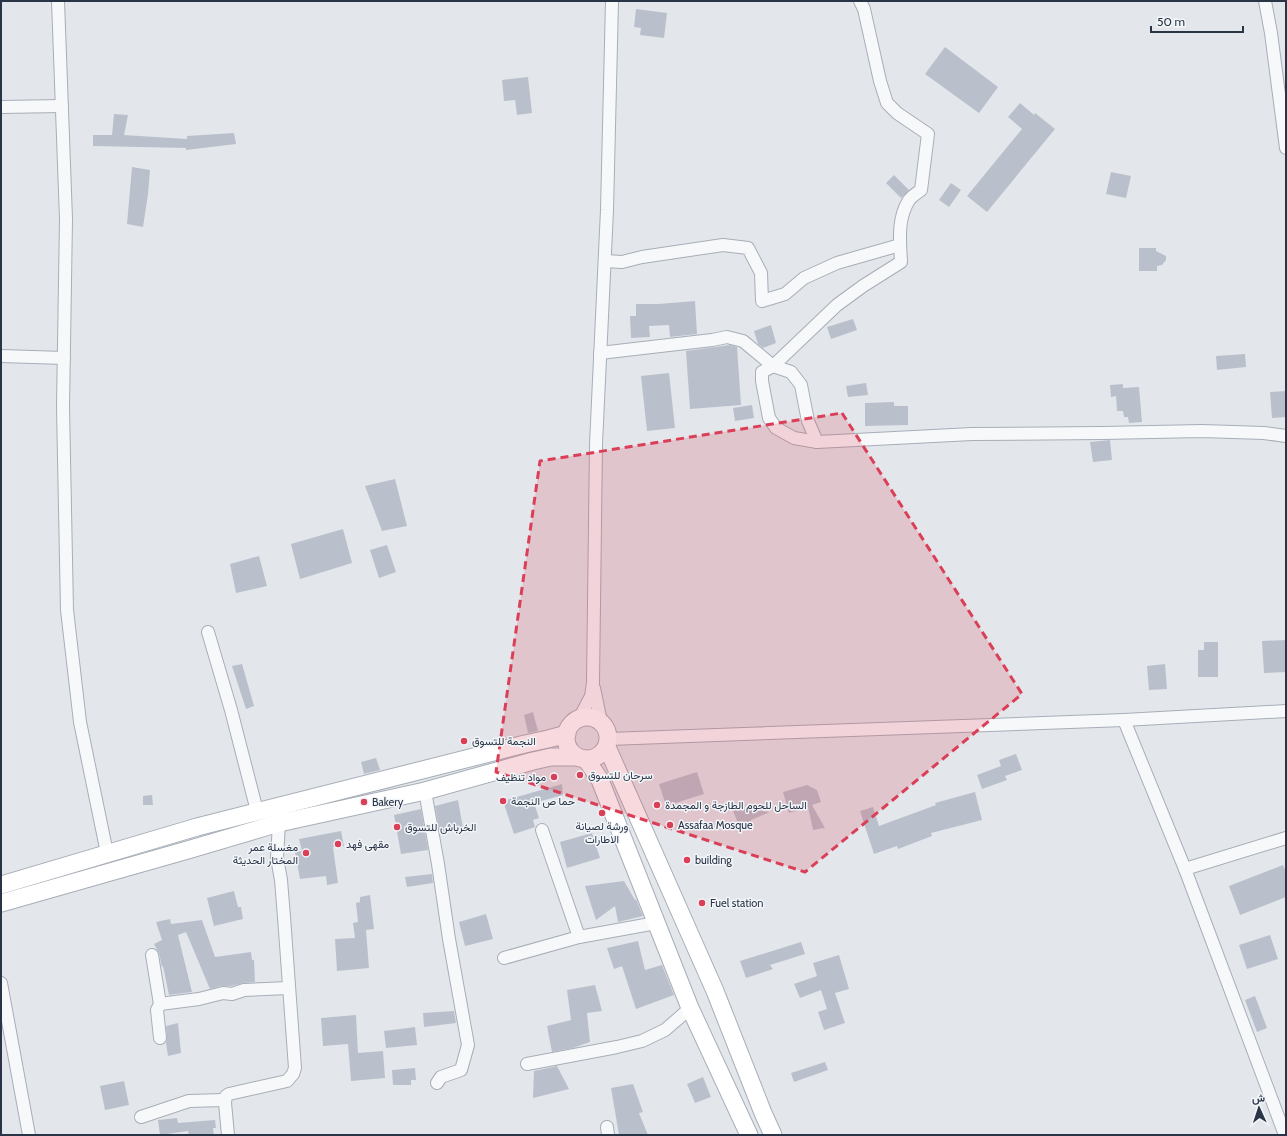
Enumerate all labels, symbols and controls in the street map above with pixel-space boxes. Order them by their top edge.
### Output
scale bar [1151,8,1243,34]
text: 50 m [1157,14,1185,29]
place label: النجمة للتسوق [472,734,536,748]
marker: النجمة للتسوق [459,736,469,746]
place label: سرحان للتسوق [588,768,653,782]
place label: مواد تنظيف [496,770,546,784]
marker: سرحان للتسوق [575,770,585,780]
marker: مواد تنظيف [549,772,559,782]
place label: حما ص النجمة [511,794,575,808]
place label: Bakery [372,795,404,809]
marker: حما ص النجمة [498,796,508,806]
marker: Bakery [359,797,369,807]
place label: الساحل للحوم الطازجة و المجمدة [665,798,807,813]
marker: الساحل للحوم الطازجة و المجمدة [652,800,662,810]
marker: ورشة لصيانة الاطارات [597,808,607,818]
place label: Assafaa Mosque [678,818,753,832]
place label: ورشة لصيانة الاطارات [576,819,629,846]
place label: الخرباش للتسوق [405,820,476,834]
marker: Assafaa Mosque [665,820,675,830]
marker: الخرباش للتسوق [392,822,402,832]
place label: مقهى فهد [346,837,389,851]
marker: مقهى فهد [333,839,343,849]
place label: مغسلة عمر المختار الحديثة [233,840,298,867]
marker: مغسلة عمر المختار الحديثة [301,848,311,858]
place label: building [695,853,732,867]
marker: building [682,855,692,865]
place label: Fuel station [710,896,763,910]
marker: Fuel station [697,898,707,908]
north arrow [1239,1088,1279,1128]
text: ش [1252,1091,1265,1105]

